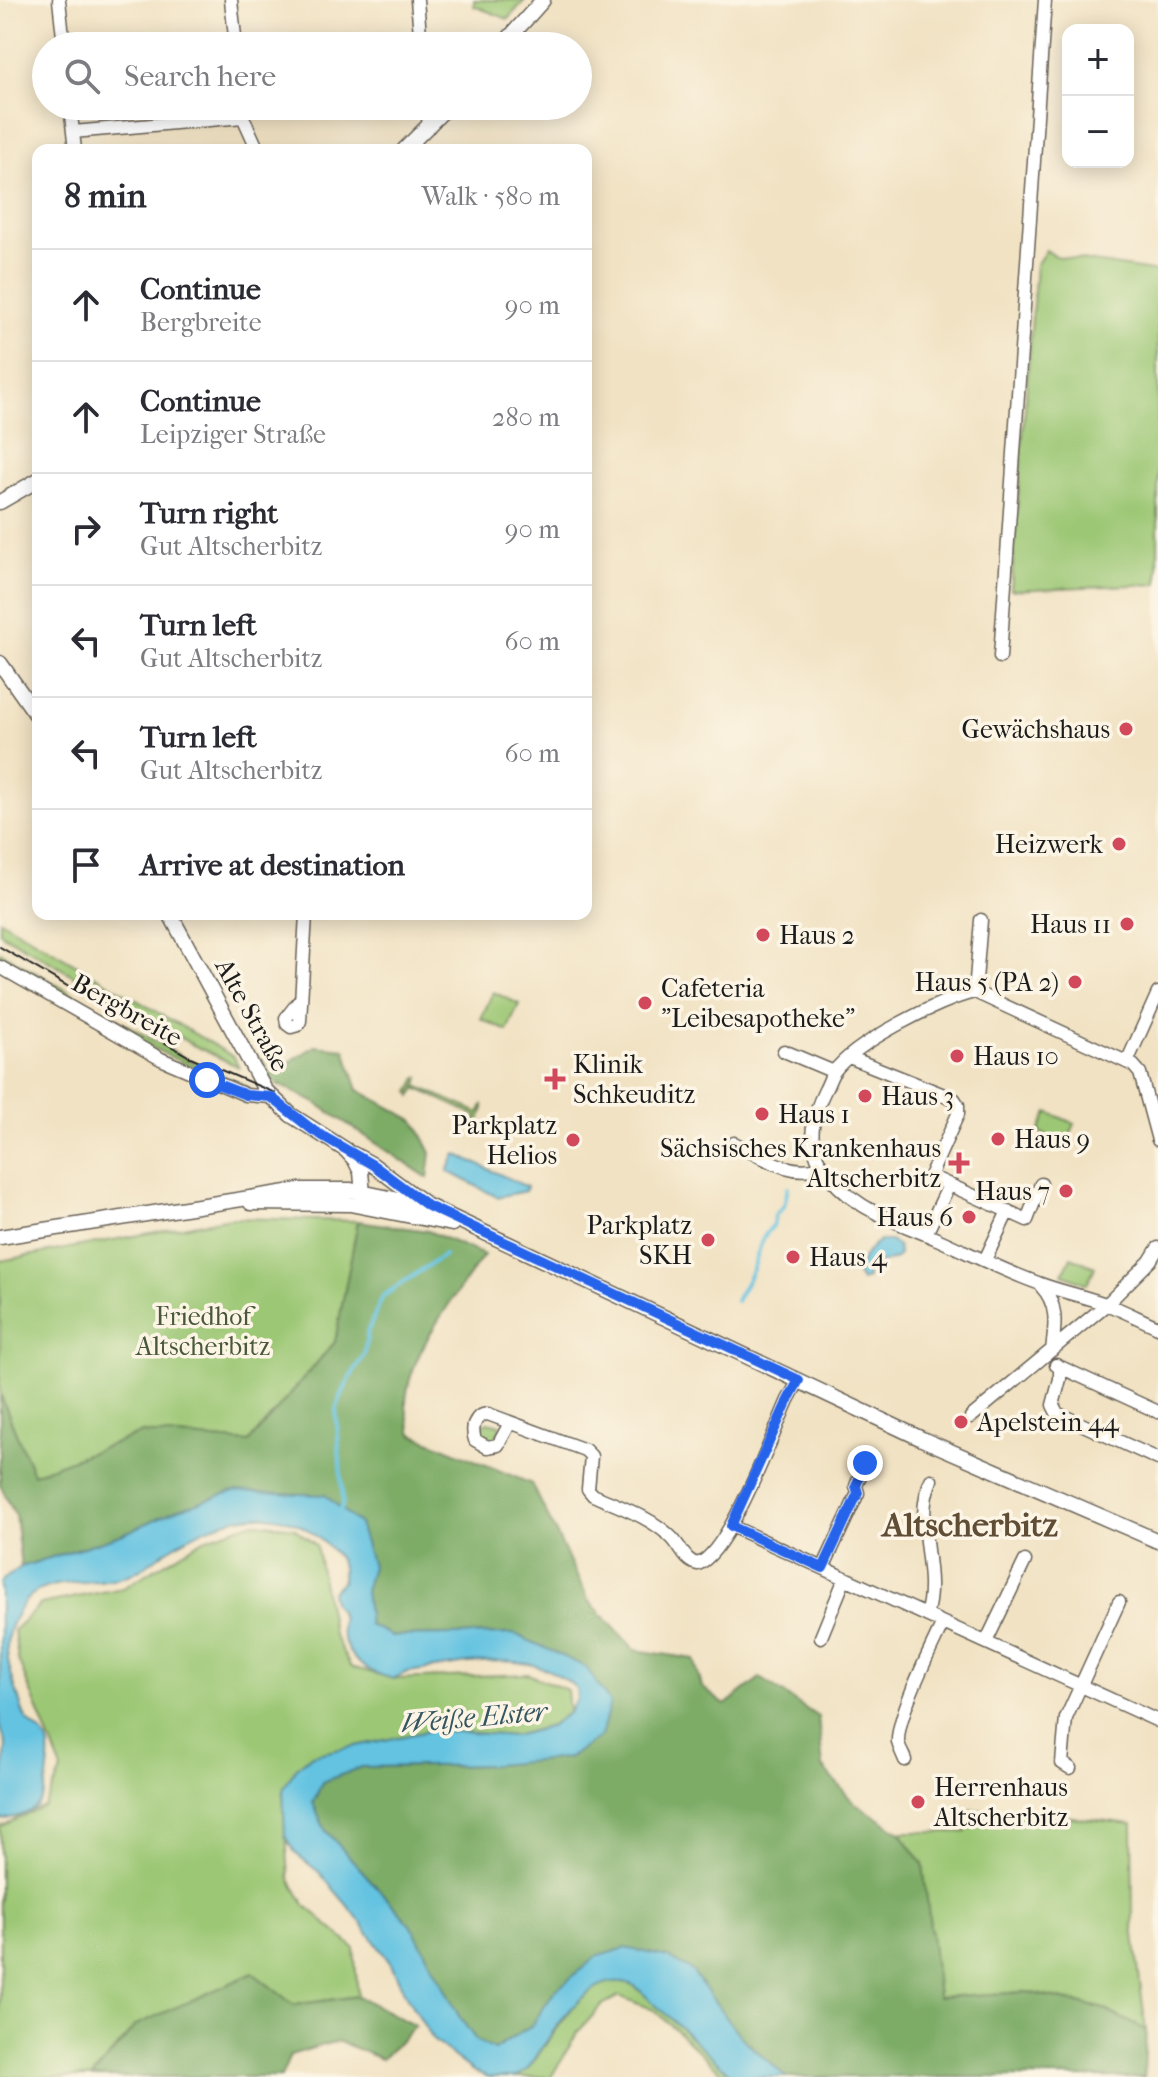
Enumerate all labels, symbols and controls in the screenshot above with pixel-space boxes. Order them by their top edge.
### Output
map controls [1062,24,1134,168]
button: + [1062,24,1134,96]
search box [32,32,592,120]
icon: search [60,54,104,98]
text: Search here [124,59,276,94]
button: − [1062,96,1134,168]
text: 8 min [64,176,146,216]
text: Walk · 580 m [421,181,560,212]
text: Continue [140,272,261,307]
icon: ahead [64,283,108,327]
text: 90 m [505,290,560,321]
text: Bergbreite [140,307,262,338]
text: Continue [140,384,261,419]
icon: ahead [64,395,108,439]
text: 280 m [492,402,560,433]
text: Leipziger Straße [140,419,326,450]
text: Turn right [140,496,278,531]
icon: right [64,507,108,551]
text: 90 m [505,514,560,545]
text: Gut Altscherbitz [140,531,322,562]
text: Turn left [140,608,257,643]
icon: left [64,619,108,663]
text: 60 m [504,626,560,657]
text: Gut Altscherbitz [140,643,322,674]
place label: Gewächshaus [962,714,1110,745]
text: Turn left [140,720,257,755]
marker: Gewächshaus [1117,720,1135,738]
icon: left [64,731,108,775]
text: 60 m [504,738,560,769]
text: Gut Altscherbitz [140,755,322,786]
place label: Heizwerk [995,829,1104,860]
marker: Heizwerk [1110,835,1128,853]
icon: arrive [64,843,108,887]
text: Arrive at destination [140,848,405,883]
place label: Haus 11 [1030,909,1111,940]
marker: Haus 11 [1118,915,1136,933]
place label: Haus 2 [779,920,855,951]
marker: Haus 2 [754,926,772,944]
street label: Alte Straße [208,952,296,1077]
street label: Bergbreite [66,967,188,1053]
place label: Haus 5 (PA 2) [915,967,1059,998]
place label: Cafeteria "Leibesapotheke" [661,973,855,1034]
marker: Haus 5 (PA 2) [1066,973,1084,991]
marker: Cafeteria "Leibesapotheke" [636,994,654,1012]
place label: Haus 10 [973,1041,1059,1072]
marker: Haus 10 [948,1047,966,1065]
place label: Klinik Schkeuditz [573,1049,695,1110]
route start [189,1062,225,1098]
marker: Klinik Schkeuditz [544,1068,566,1090]
place label: Haus 3 [881,1081,954,1112]
marker: Haus 3 [856,1087,874,1105]
place label: Haus 1 [778,1099,850,1130]
marker: Haus 1 [753,1105,771,1123]
place label: Parkplatz Helios [451,1110,557,1171]
place label: Haus 9 [1014,1124,1090,1155]
marker: Haus 9 [989,1130,1007,1148]
marker: Parkplatz Helios [564,1131,582,1149]
place label: Sächsisches Krankenhaus Altscherbitz [660,1133,941,1194]
marker: Sächsisches Krankenhaus Altscherbitz [948,1152,970,1174]
place label: Haus 7 [975,1176,1050,1207]
marker: Haus 7 [1057,1182,1075,1200]
place label: Haus 6 [877,1202,954,1233]
marker: Haus 6 [960,1208,978,1226]
place label: Parkplatz SKH [586,1210,692,1271]
marker: Parkplatz SKH [699,1231,717,1249]
place label: Haus 4 [809,1242,887,1273]
marker: Haus 4 [784,1248,802,1266]
park label: Friedhof Altscherbitz [135,1301,270,1362]
place label: Apelstein 44 [976,1407,1119,1438]
marker: Apelstein 44 [952,1413,970,1431]
route end [847,1445,883,1481]
district label: Altscherbitz [880,1505,1058,1545]
water label: Weiße Elster [400,1694,551,1740]
place label: Herrenhaus Altscherbitz [933,1772,1068,1833]
marker: Herrenhaus Altscherbitz [909,1793,927,1811]

